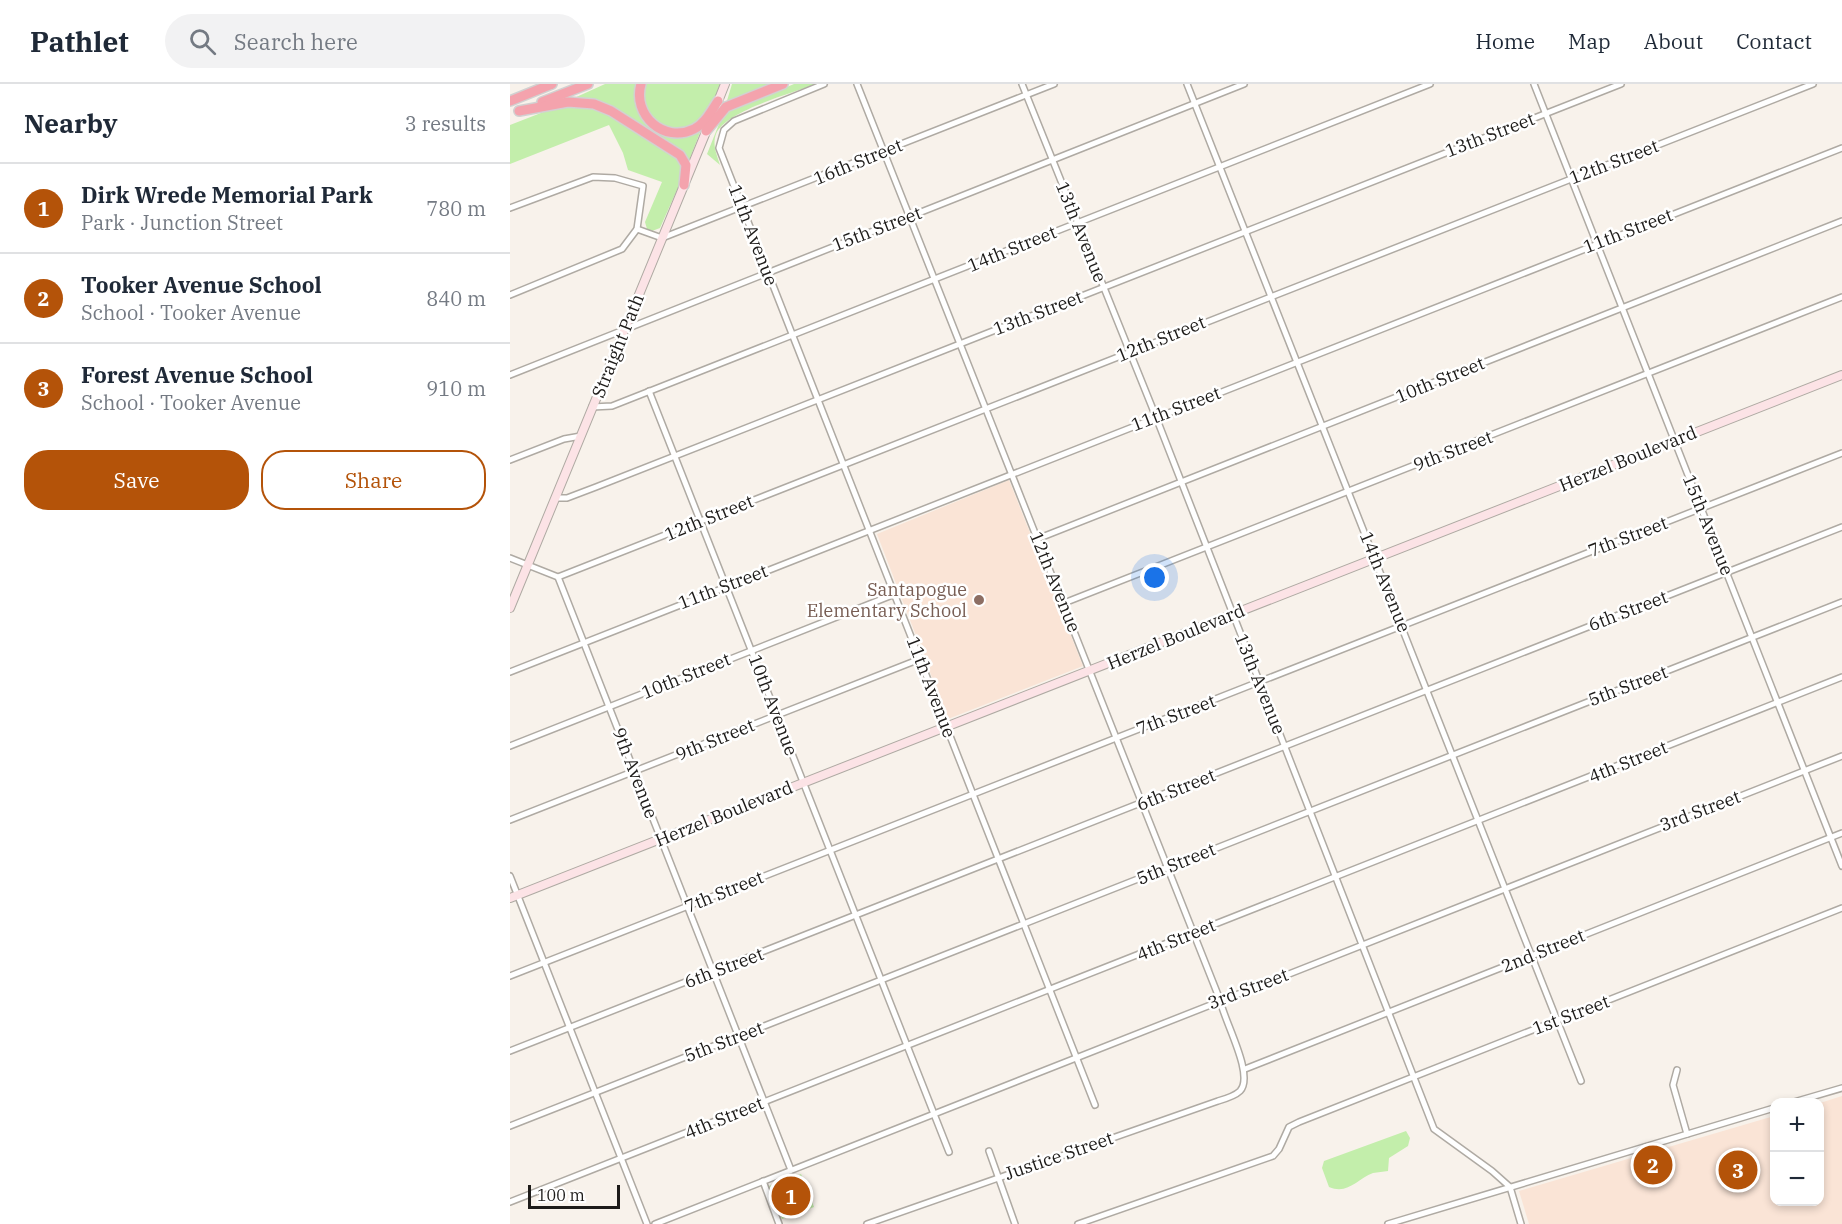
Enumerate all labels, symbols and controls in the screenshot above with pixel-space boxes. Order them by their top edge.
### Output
search box [165,14,585,68]
text: Pathlet [30,23,129,60]
icon: search [186,25,219,58]
text: Search here [234,27,358,56]
text: Home [1475,27,1535,55]
text: Map [1568,27,1611,55]
text: About [1644,27,1703,55]
text: Contact [1736,27,1812,55]
text: Nearby [24,106,118,140]
street label: 13th Street [1442,107,1538,162]
text: 3 results [405,110,486,137]
street label: 16th Street [810,133,906,190]
street label: 12th Street [1566,134,1662,189]
street label: 13th Avenue [1051,178,1112,286]
text: Dirk Wrede Memorial Park [81,180,373,209]
street label: 11th Avenue [724,181,783,289]
text: 1 [38,195,50,222]
text: 780 m [426,195,486,222]
street label: 15th Street [829,201,925,256]
street label: 11th Street [1580,203,1676,258]
text: Park · Junction Street [81,209,283,236]
street label: 14th Street [964,220,1060,277]
text: Tooker Avenue School [81,270,322,299]
text: 2 [38,285,50,312]
text: 840 m [426,285,486,312]
street label: 13th Street [990,285,1086,340]
street label: Straight Path [586,290,649,401]
text: School · Tooker Avenue [81,299,301,326]
street label: 12th Street [1113,310,1209,367]
street label: 10th Street [1392,351,1488,408]
text: Forest Avenue School [81,360,313,389]
text: 3 [38,375,50,402]
text: 910 m [426,375,486,402]
street label: 11th Street [1128,381,1224,436]
text: School · Tooker Avenue [81,389,301,416]
street label: Herzel Boulevard [1556,420,1700,497]
street label: 9th Street [1410,425,1496,476]
button: Save [24,450,249,510]
button: Share [261,450,486,510]
street label: 15th Avenue [1678,471,1739,579]
street label: 12th Street [661,489,757,546]
street label: 7th Street [1585,511,1671,562]
street label: 12th Avenue [1025,528,1086,636]
street label: 14th Avenue [1355,528,1416,636]
street label: 11th Street [675,559,771,614]
your location [1140,563,1169,592]
place label: Santapogue Elementary School [807,578,967,622]
street label: 6th Street [1585,585,1671,636]
marker: Santapogue Elementary School [972,593,986,607]
street label: Herzel Boulevard [1104,598,1248,675]
street label: 13th Avenue [1230,630,1291,738]
street label: 11th Avenue [902,633,961,741]
street label: 10th Street [638,647,734,704]
street label: 10th Avenue [744,651,803,759]
street label: 5th Street [1585,660,1671,711]
street label: 7th Street [1133,689,1219,740]
street label: 9th Street [672,713,758,766]
street label: 9th Avenue [608,724,663,822]
street label: 4th Street [1585,735,1671,788]
street label: 6th Street [1133,763,1219,816]
street label: Herzel Boulevard [652,775,796,852]
street label: 3rd Street [1656,785,1743,836]
street label: 5th Street [1133,837,1219,890]
street label: 7th Street [681,865,767,918]
street label: 4th Street [1133,913,1219,966]
street label: 2nd Street [1498,923,1588,978]
street label: 6th Street [681,942,767,993]
street label: 3rd Street [1204,963,1291,1014]
street label: 1st Street [1529,989,1613,1040]
street label: 5th Street [681,1016,767,1067]
street label: 4th Street [681,1091,767,1144]
map controls [1770,1098,1824,1206]
button: + [1770,1098,1824,1152]
street label: Justice Street [1001,1126,1116,1185]
pin: 2 [1634,1142,1672,1188]
pin: 3 [1718,1148,1758,1192]
button: − [1770,1152,1824,1206]
pin: 1 [772,1174,810,1218]
scale bar [528,1182,620,1210]
text: 100 m [537,1185,585,1205]

